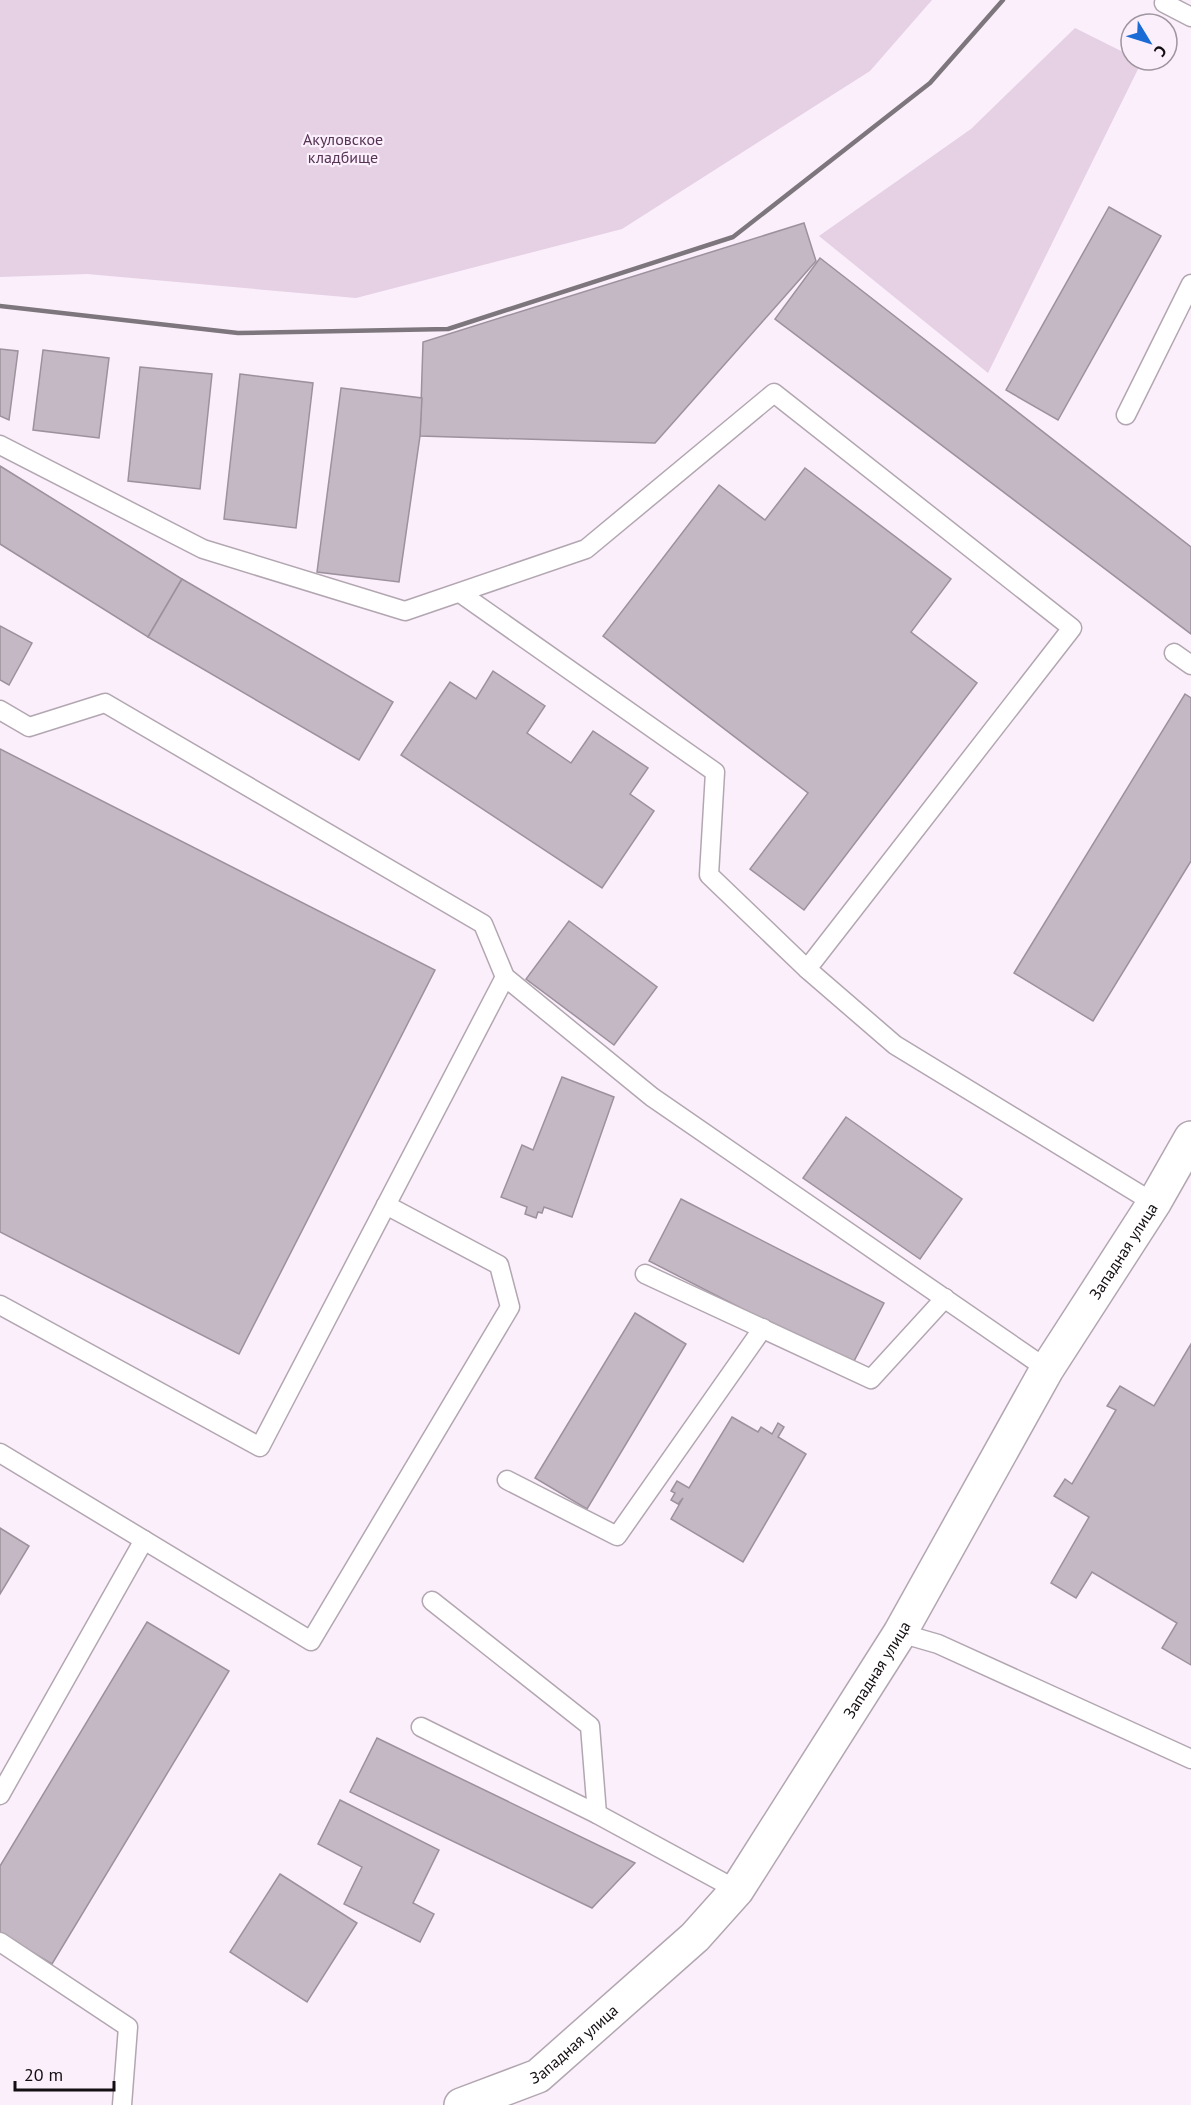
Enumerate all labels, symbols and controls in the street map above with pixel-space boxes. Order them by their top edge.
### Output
north arrow [1119,12,1179,72]
text: С [1150,42,1171,61]
park label: Акуловское кладбище [303,129,383,167]
street label: Западная улица [1085,1199,1162,1303]
street label: Западная улица [839,1618,915,1722]
street label: Западная улица [527,2000,622,2088]
scale bar [15,2054,114,2092]
text: 20 m [24,2063,63,2086]

